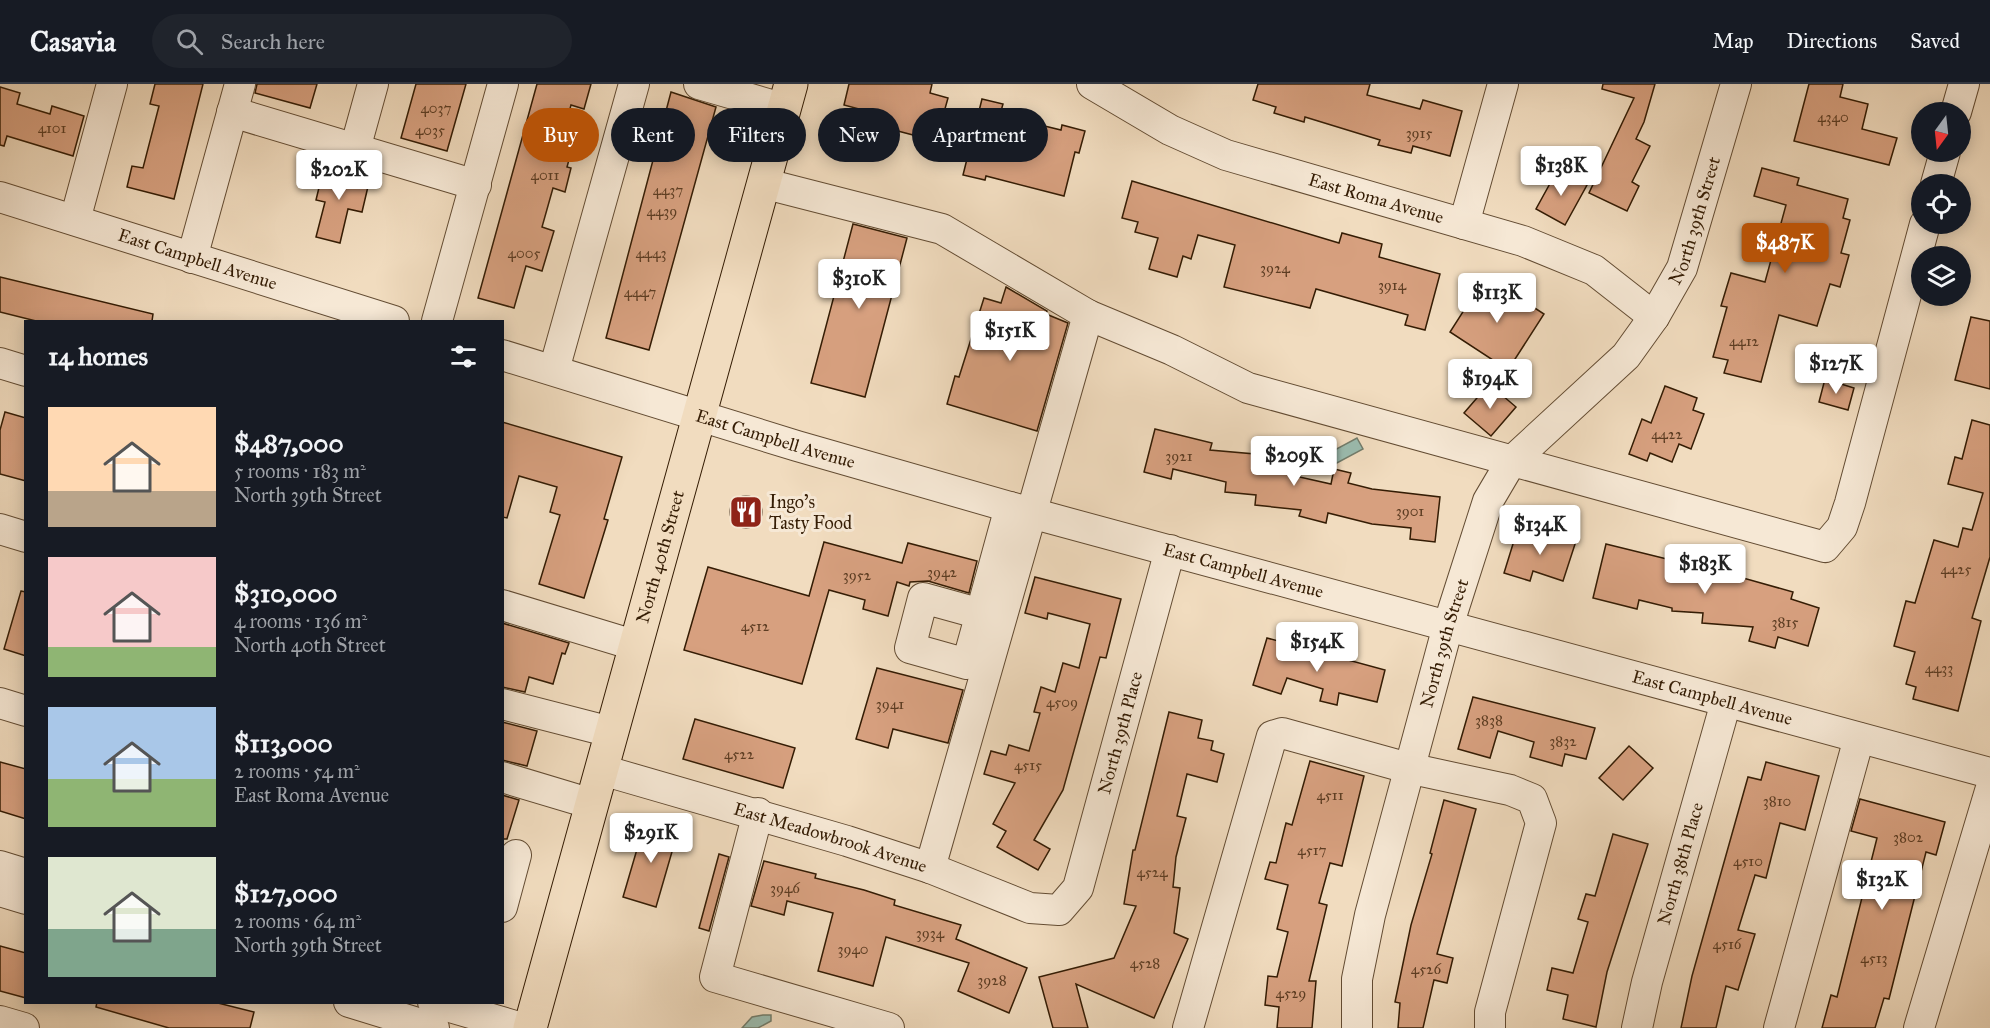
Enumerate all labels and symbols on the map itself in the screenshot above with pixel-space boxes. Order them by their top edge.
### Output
house number: 4037 [420,99,452,117]
north arrow [1911,102,1971,162]
house number: 4340 [1817,108,1849,126]
house number: 4101 [38,119,66,137]
house number: 4035 [415,121,445,139]
house number: 3915 [1406,124,1432,142]
pin: $138K [1519,146,1603,197]
pin: $202K [297,150,381,201]
street label: North 39th Street [1664,153,1725,289]
house number: 4011 [531,166,559,184]
street label: East Roma Avenue [1306,168,1446,228]
house number: 4437 [653,181,683,199]
house number: 4439 [647,202,677,220]
pin: $487K [1743,223,1827,274]
street label: East Campbell Avenue [115,224,280,294]
house number: 4005 [508,244,540,262]
house number: 4443 [635,244,667,262]
pin: $310K [817,259,901,310]
house number: 3924 [1260,259,1291,277]
pin: $113K [1455,273,1539,324]
house number: 3914 [1378,276,1407,294]
house number: 4447 [624,283,656,301]
pin: $151K [968,311,1052,362]
house number: 4412 [1729,332,1760,350]
pin: $127K [1794,344,1878,395]
pin: $194K [1448,359,1532,410]
street label: East Campbell Avenue [693,404,858,473]
house number: 4422 [1651,425,1683,443]
pin: $209K [1252,436,1336,487]
house number: 3921 [1165,447,1193,465]
street label: North 40th Street [631,487,689,625]
place label: Ingo's Tasty Food [769,491,852,534]
restaurant icon: Ingo's Tasty Food [728,494,764,530]
house number: 3901 [1396,502,1424,520]
pin: $134K [1498,505,1582,556]
street label: East Campbell Avenue [1161,538,1326,603]
pin: $183K [1663,544,1747,595]
house number: 4425 [1941,560,1972,578]
house number: 3942 [927,563,958,581]
house number: 3952 [843,566,872,584]
street label: North 39th Street [1415,575,1474,710]
house number: 3815 [1772,613,1798,631]
house number: 4512 [741,617,770,635]
pin: $154K [1275,622,1359,673]
house number: 4433 [1925,659,1953,677]
street label: East Campbell Avenue [1630,665,1795,730]
street label: North 39th Place [1093,669,1147,797]
house number: 4509 [1046,693,1078,711]
house number: 3941 [876,695,904,713]
house number: 3838 [1475,711,1503,729]
house number: 3832 [1549,732,1577,750]
house number: 4522 [724,745,755,763]
house number: 4515 [1014,756,1042,774]
house number: 4511 [1316,786,1344,804]
house number: 3810 [1763,792,1791,810]
street label: East Meadowbrook Avenue [731,798,930,877]
street label: North 38th Place [1653,800,1708,927]
pin: $291K [609,813,693,864]
house number: 3802 [1893,828,1924,846]
house number: 4517 [1297,841,1327,859]
house number: 4510 [1733,852,1763,870]
pin: $132K [1840,860,1924,911]
house number: 4524 [1136,863,1168,881]
house number: 3946 [770,879,801,897]
house number: 3934 [916,924,945,942]
house number: 4516 [1713,935,1743,953]
house number: 3940 [837,940,869,958]
house number: 4513 [1860,949,1888,967]
house number: 4528 [1130,954,1160,972]
house number: 4526 [1411,960,1443,978]
house number: 3928 [977,971,1007,989]
house number: 4529 [1276,984,1306,1002]

